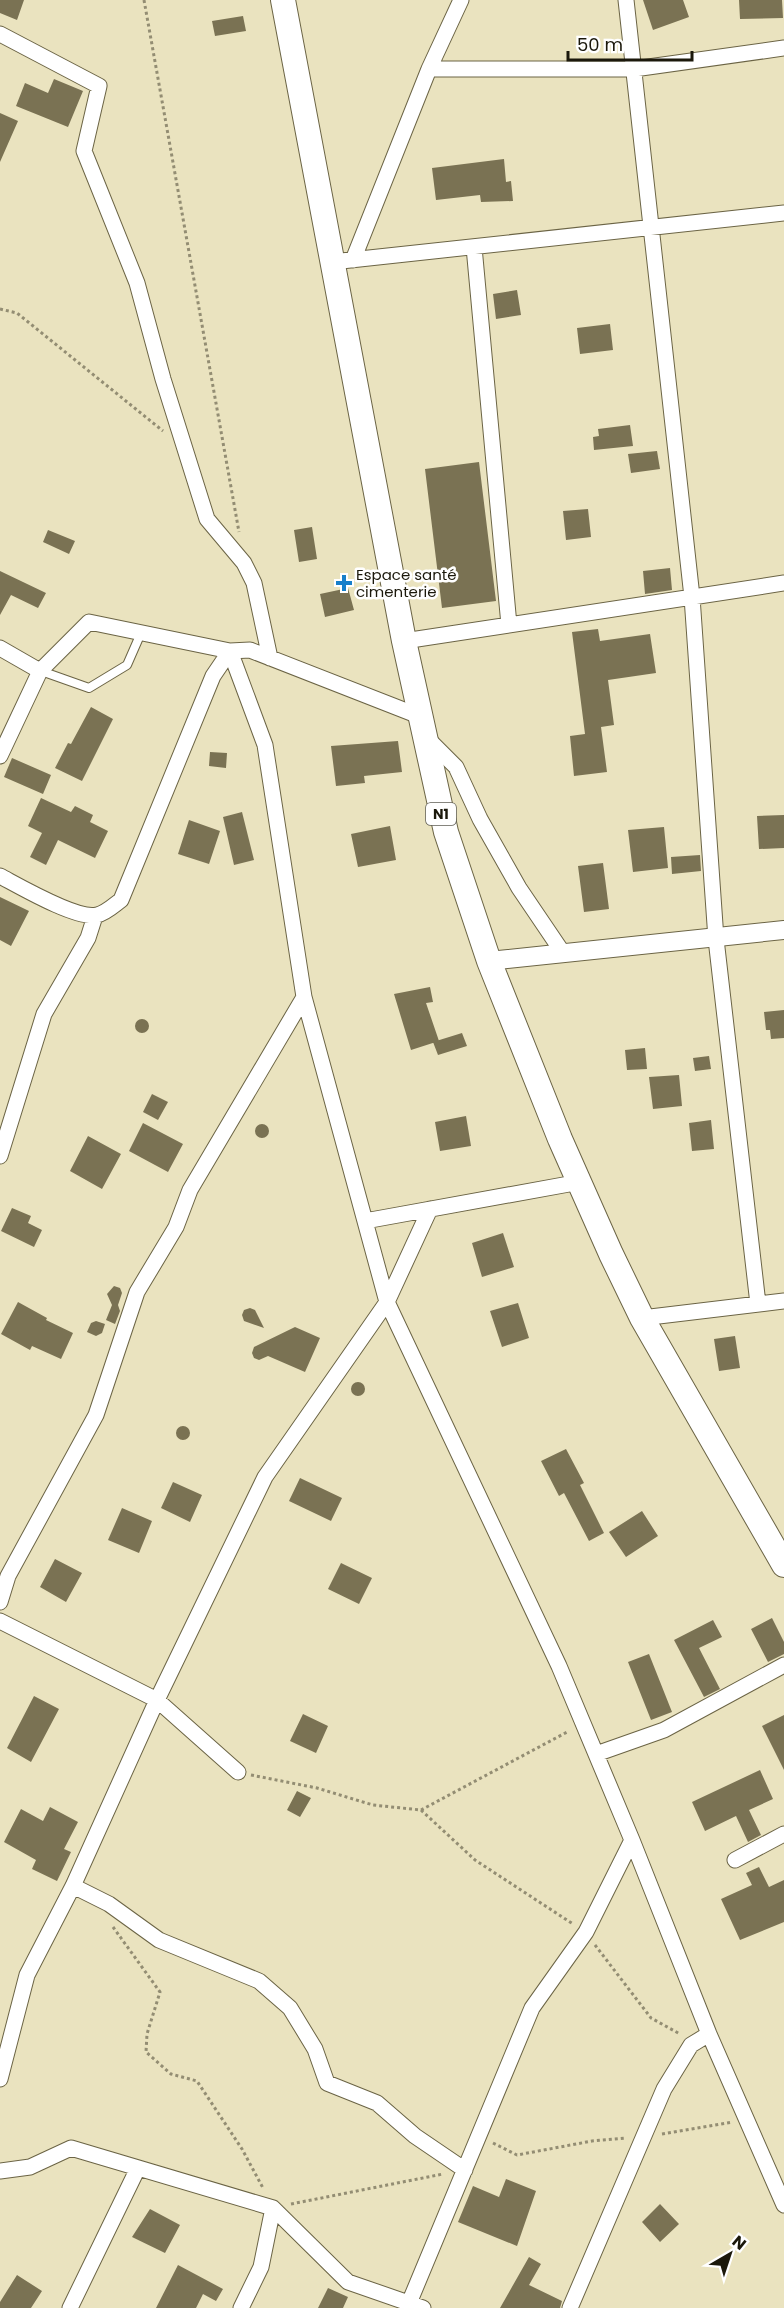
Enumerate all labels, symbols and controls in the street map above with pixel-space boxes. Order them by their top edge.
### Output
scale bar [568,24,692,62]
text: 50 m [577,32,623,57]
place label: Espace santé cimenterie [356,564,457,602]
marker: Espace santé cimenterie [337,576,351,590]
road number: N1 [426,803,456,825]
north arrow [700,2224,760,2284]
text: N [727,2230,751,2255]

